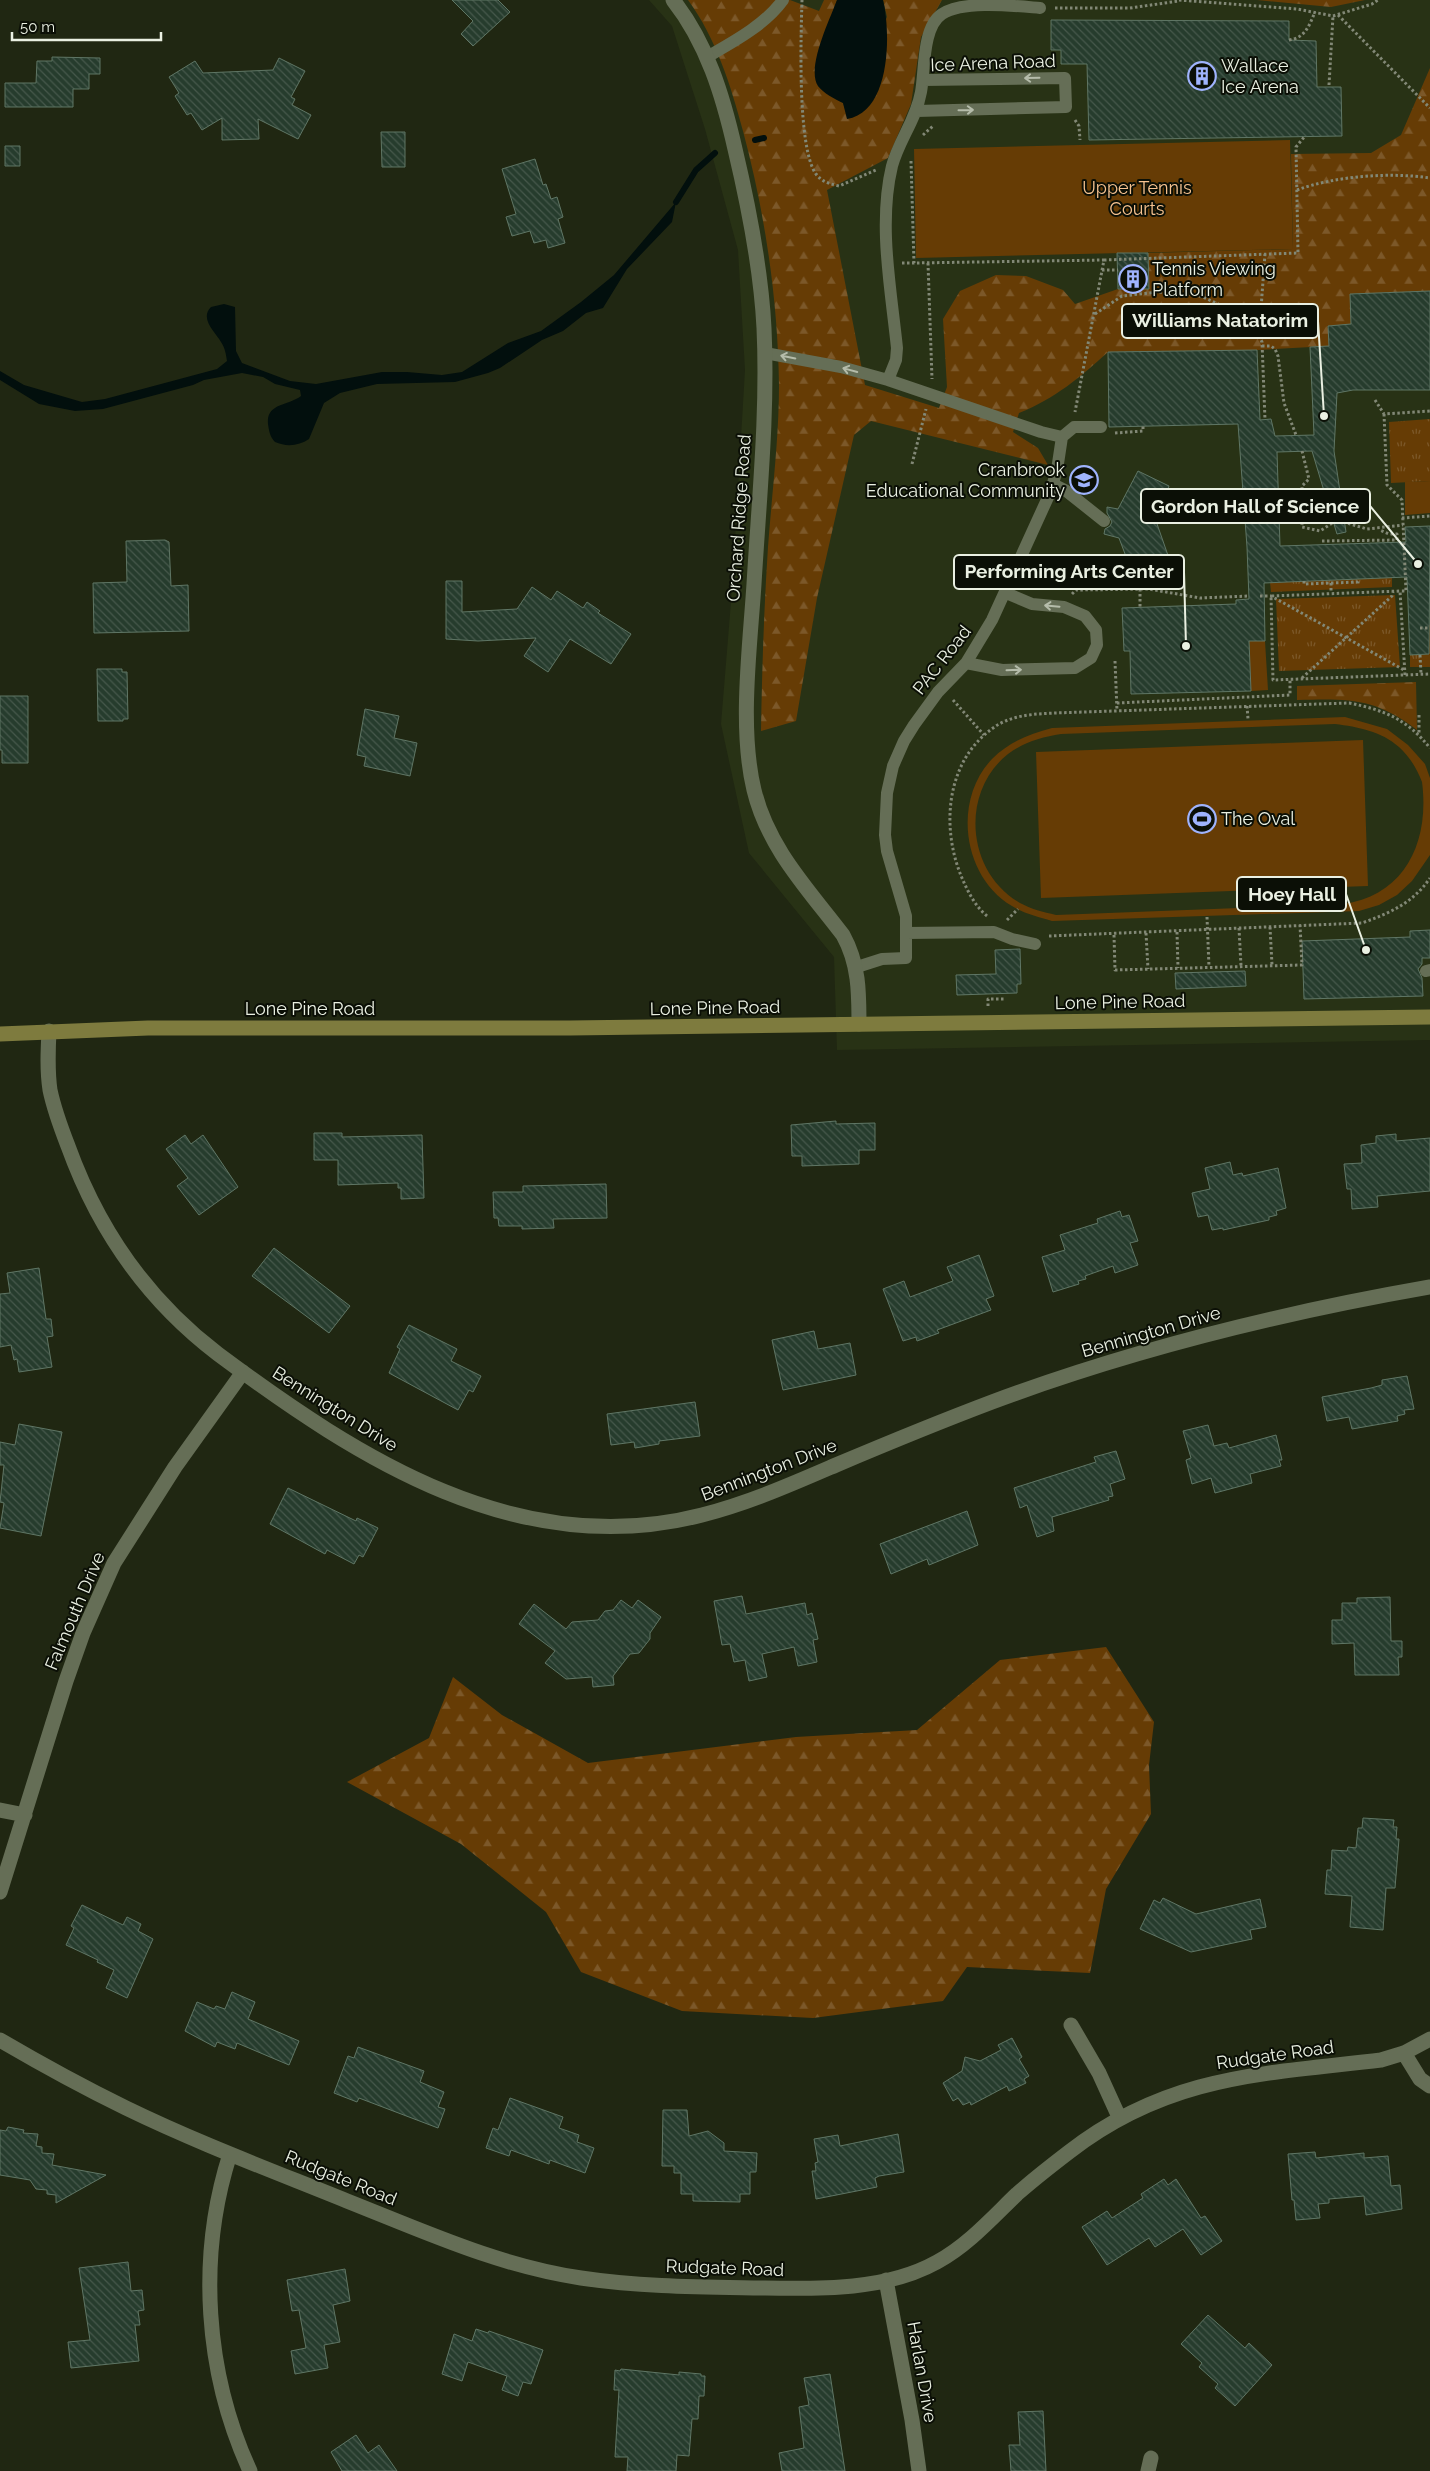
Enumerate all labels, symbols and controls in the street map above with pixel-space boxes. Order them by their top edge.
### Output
scale bar [12,10,161,42]
text: 50 m [20,18,55,36]
street label: Ice Arena Road [930,50,1056,75]
place label: Wallace Ice Arena [1221,55,1299,97]
building icon: Wallace Ice Arena [1187,61,1217,91]
one-way arrow [1024,74,1040,83]
one-way arrow [958,105,974,115]
park label: Upper Tennis Courts [1082,177,1192,219]
place label: Tennis Viewing Platform [1152,258,1276,300]
building icon: Tennis Viewing Platform [1118,264,1148,294]
callout: Williams Natatorim [1122,304,1318,338]
text: Williams Natatorim [1132,309,1308,331]
one-way arrow [781,352,797,362]
one-way arrow [843,364,859,374]
street label: Orchard Ridge Road [722,434,755,602]
place label: Cranbrook Educational Community [866,459,1065,501]
school or university icon: Cranbrook Educational Community [1069,465,1099,495]
callout: Gordon Hall of Science [1141,489,1370,523]
text: Gordon Hall of Science [1151,495,1359,517]
callout: Performing Arts Center [954,555,1184,589]
text: Performing Arts Center [964,560,1174,582]
one-way arrow [1044,601,1060,610]
street label: PAC Road [908,621,975,699]
one-way arrow [1005,665,1021,674]
sports icon: The Oval [1187,804,1217,834]
place label: The Oval [1221,808,1295,829]
callout: Hoey Hall [1237,877,1346,911]
text: Hoey Hall [1248,883,1337,905]
street label: Lone Pine Road [1055,990,1185,1013]
street label: Lone Pine Road [650,996,780,1019]
street label: Lone Pine Road [245,998,375,1019]
street label: Bennington Drive [1079,1302,1223,1361]
street label: Bennington Drive [269,1362,402,1456]
street label: Bennington Drive [698,1434,840,1505]
street label: Falmouth Drive [40,1548,109,1673]
street label: Rudgate Road [1215,2036,1335,2073]
street label: Rudgate Road [282,2146,400,2209]
street label: Rudgate Road [665,2255,785,2280]
street label: Harlan Drive [903,2320,942,2424]

